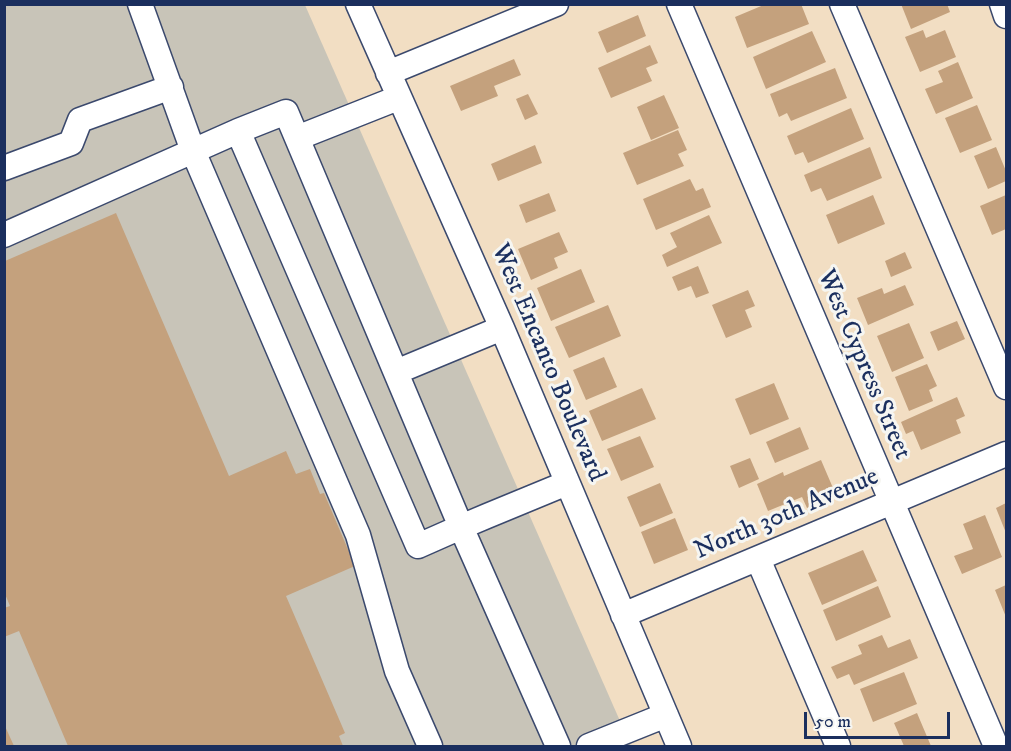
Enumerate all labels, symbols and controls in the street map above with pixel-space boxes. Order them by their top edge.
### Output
street label: West Encanto Boulevard [483,239,611,487]
street label: West Cypress Street [809,265,917,465]
street label: North 30th Avenue [690,462,884,568]
scale bar [807,700,952,738]
text: 50 m [815,711,851,733]

